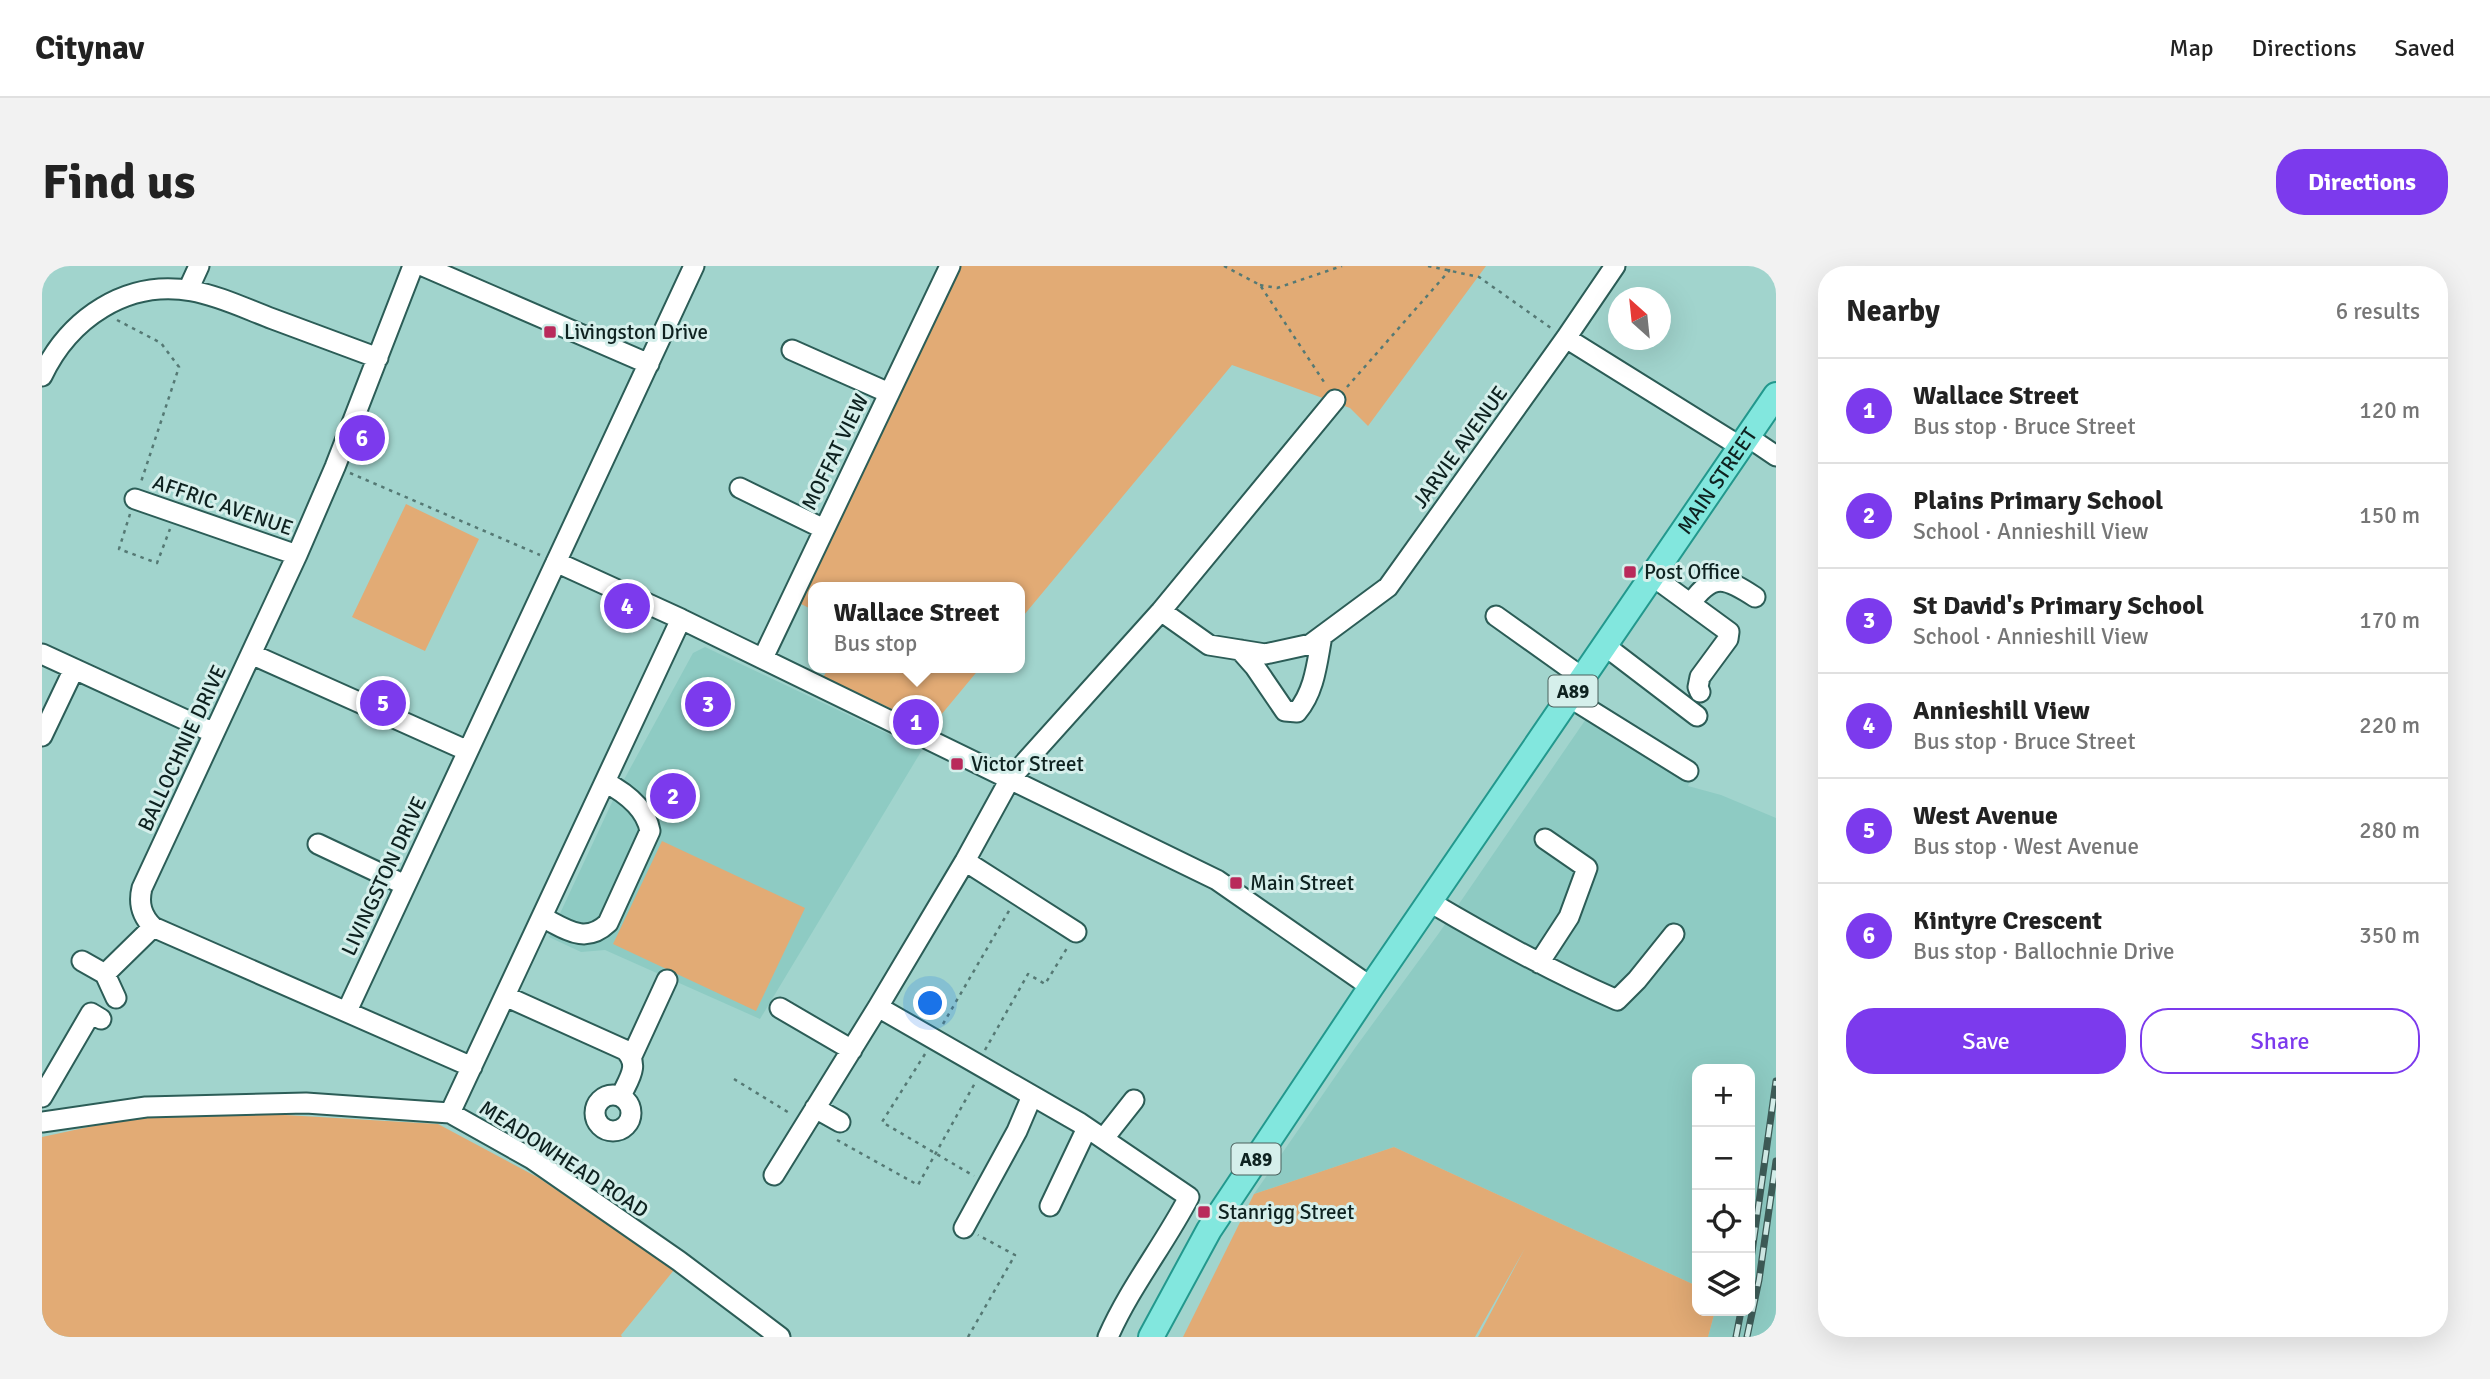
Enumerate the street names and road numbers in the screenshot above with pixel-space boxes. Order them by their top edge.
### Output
street label: JARVIE AVENUE [1407,381,1513,513]
street label: MOFFAT VIEW [796,390,874,514]
street label: MAIN STREET [1672,422,1763,539]
street label: AFFRIC AVENUE [149,469,297,541]
street label: BALLOCHNIE DRIVE [132,661,232,835]
road number: A89 [1548,676,1598,706]
street label: LIVINGSTON DRIVE [336,792,432,960]
street label: MEADOWHEAD ROAD [475,1095,653,1223]
road number: A89 [1232,1144,1280,1174]

